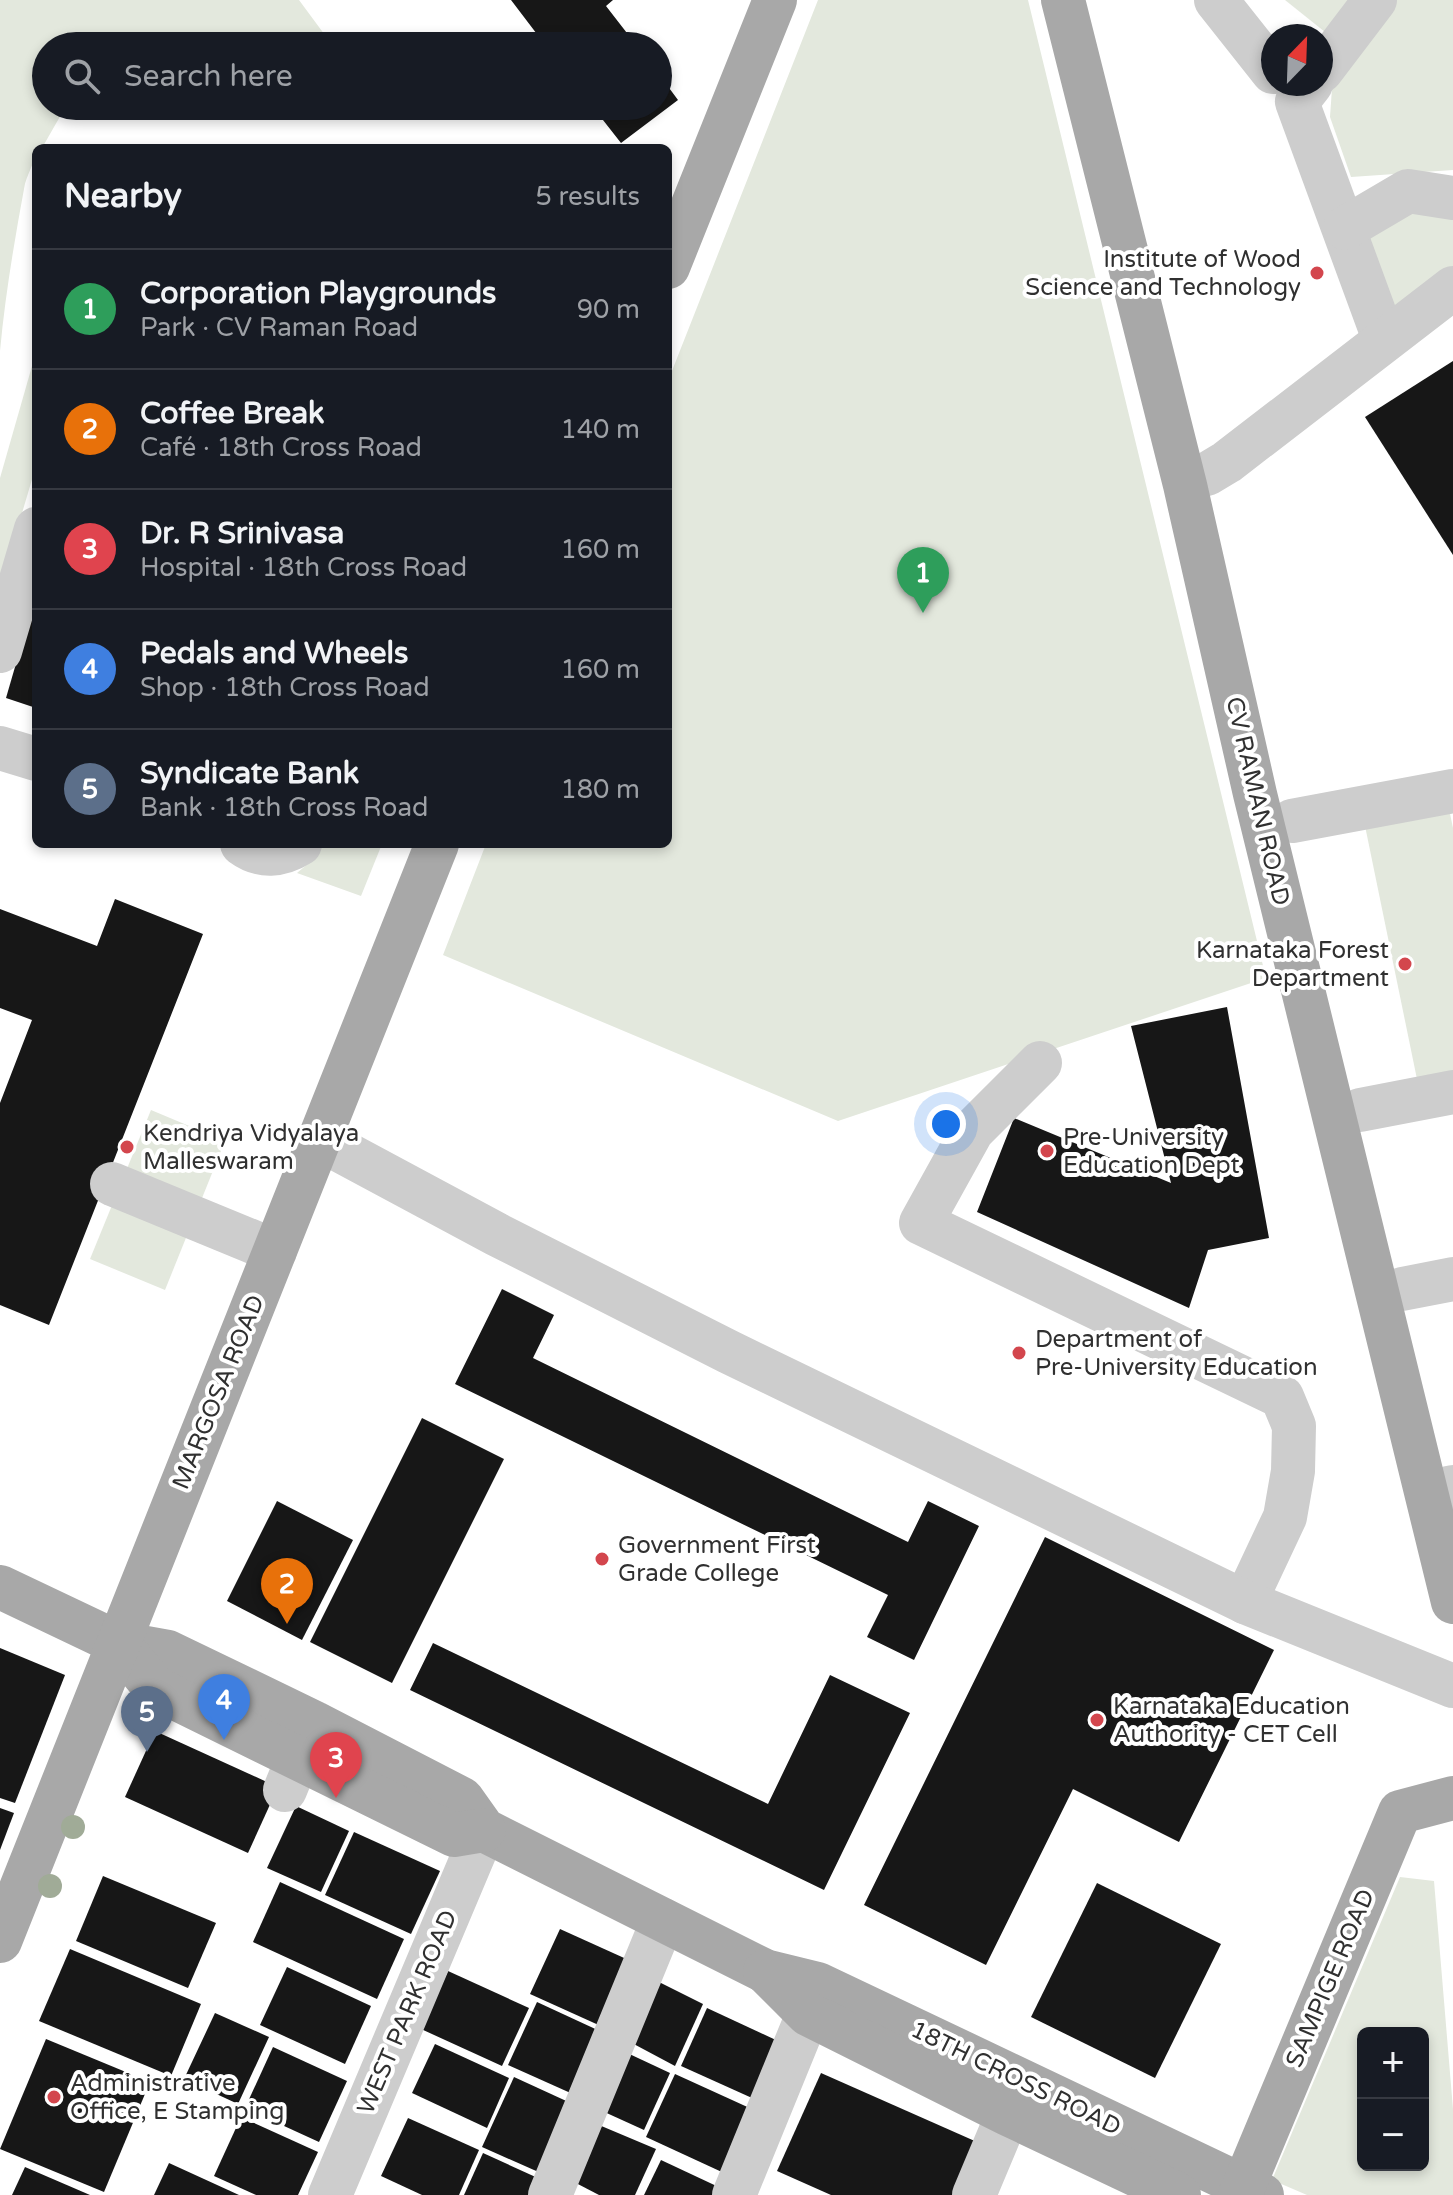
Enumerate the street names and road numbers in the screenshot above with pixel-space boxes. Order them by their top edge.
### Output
street label: CV RAMAN ROAD [1219,694,1296,908]
street label: MARGOSA ROAD [166,1291,271,1494]
street label: SAMPIGE ROAD [1280,1885,1381,2072]
street label: WEST PARK ROAD [351,1906,464,2119]
street label: 18TH CROSS ROAD [906,2015,1126,2142]

